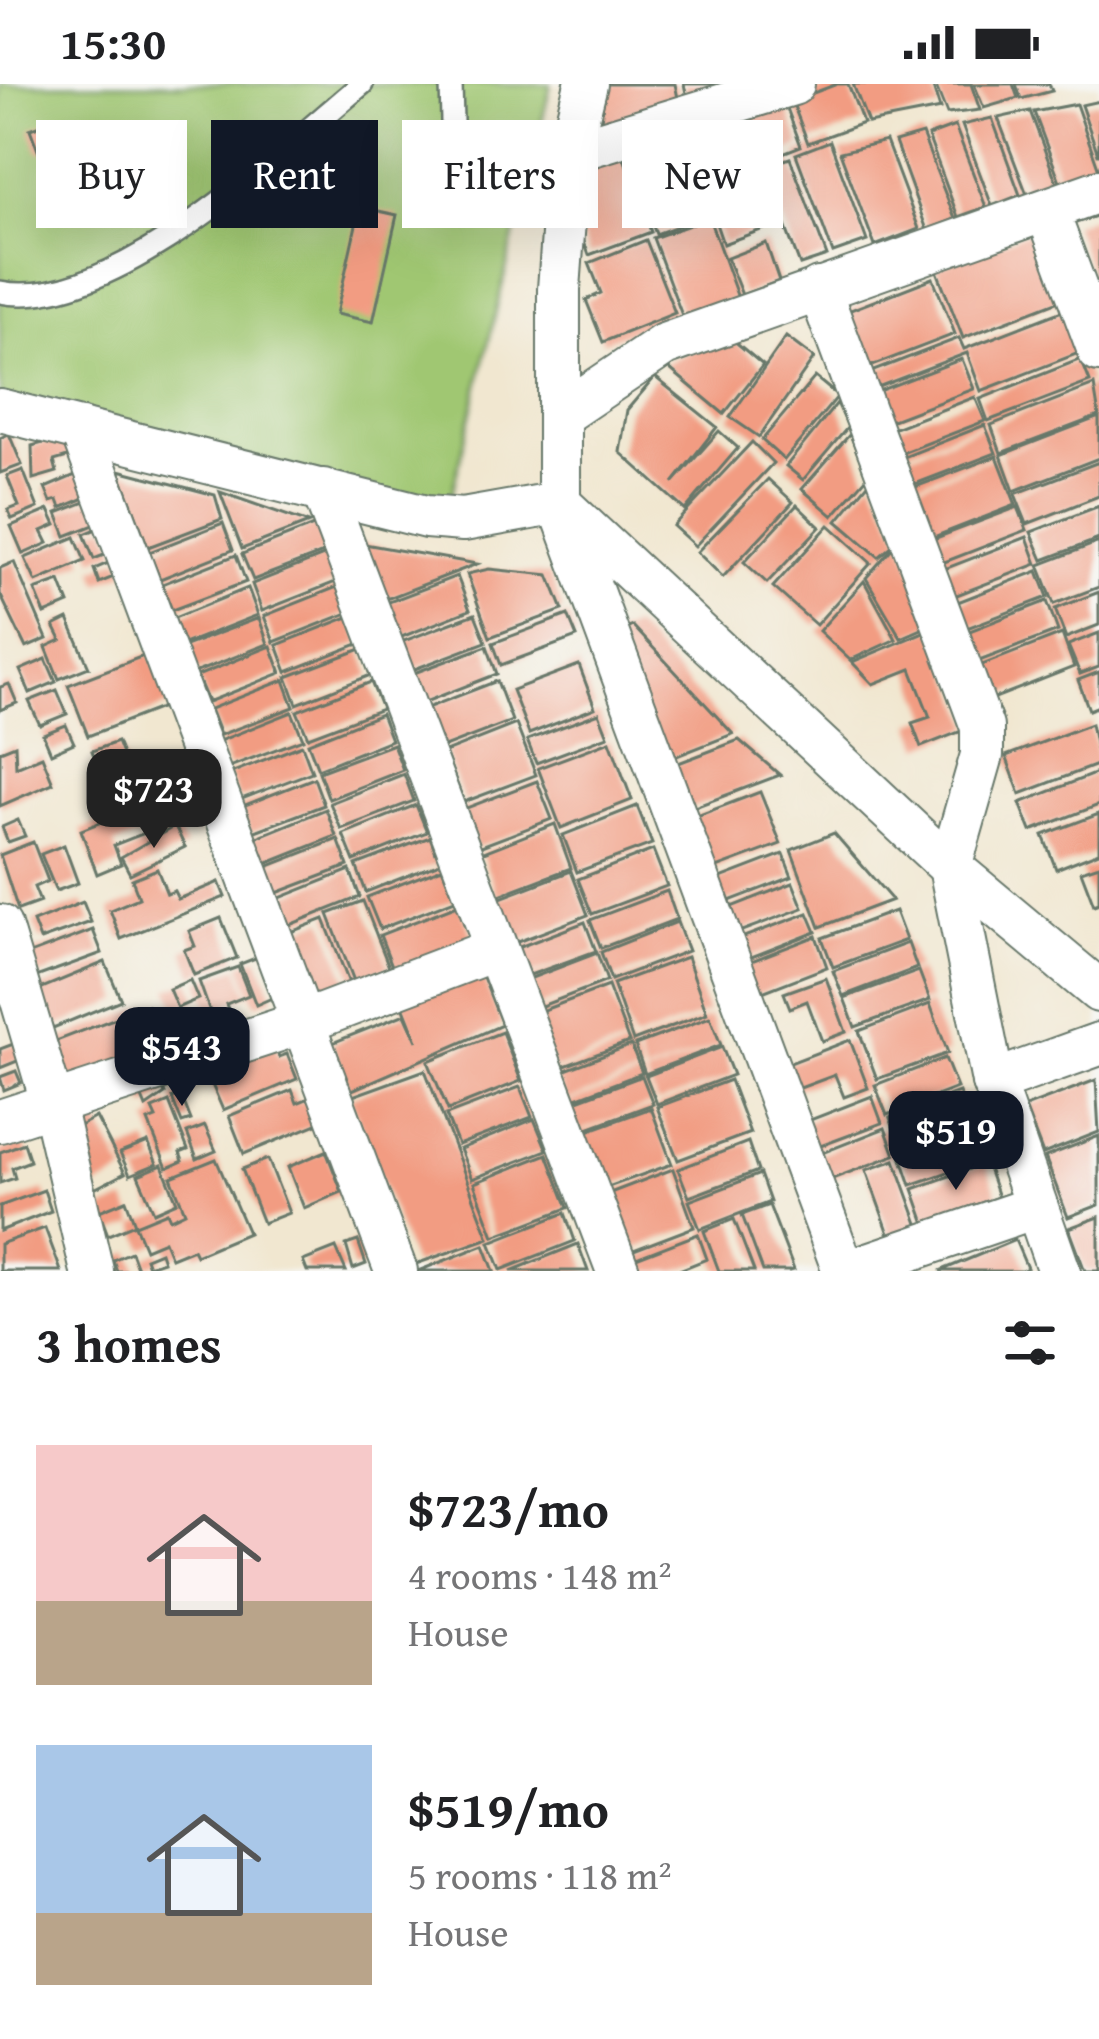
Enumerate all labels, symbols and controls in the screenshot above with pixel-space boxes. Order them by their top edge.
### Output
text: 15:30 [60,10,166,75]
chip: Buy [36,120,187,228]
chip: Rent [211,120,378,228]
chip: Filters [402,120,598,228]
chip: New [622,120,783,228]
pin: $723 [83,749,225,851]
text: $723 [114,759,194,816]
pin: $543 [111,1007,253,1109]
text: $543 [142,1017,222,1074]
pin: $519 [885,1091,1027,1193]
text: $519 [916,1101,996,1158]
text: 3 homes [36,1306,222,1381]
icon: filters [997,1310,1063,1376]
text: $723/mo [408,1471,609,1546]
icon: home [132,1493,276,1637]
text: 4 rooms · 148 m² [408,1546,672,1603]
text: House [408,1603,509,1660]
text: $519/mo [408,1771,609,1846]
icon: home [132,1793,276,1937]
text: 5 rooms · 118 m² [408,1846,672,1903]
text: House [408,1903,509,1960]

